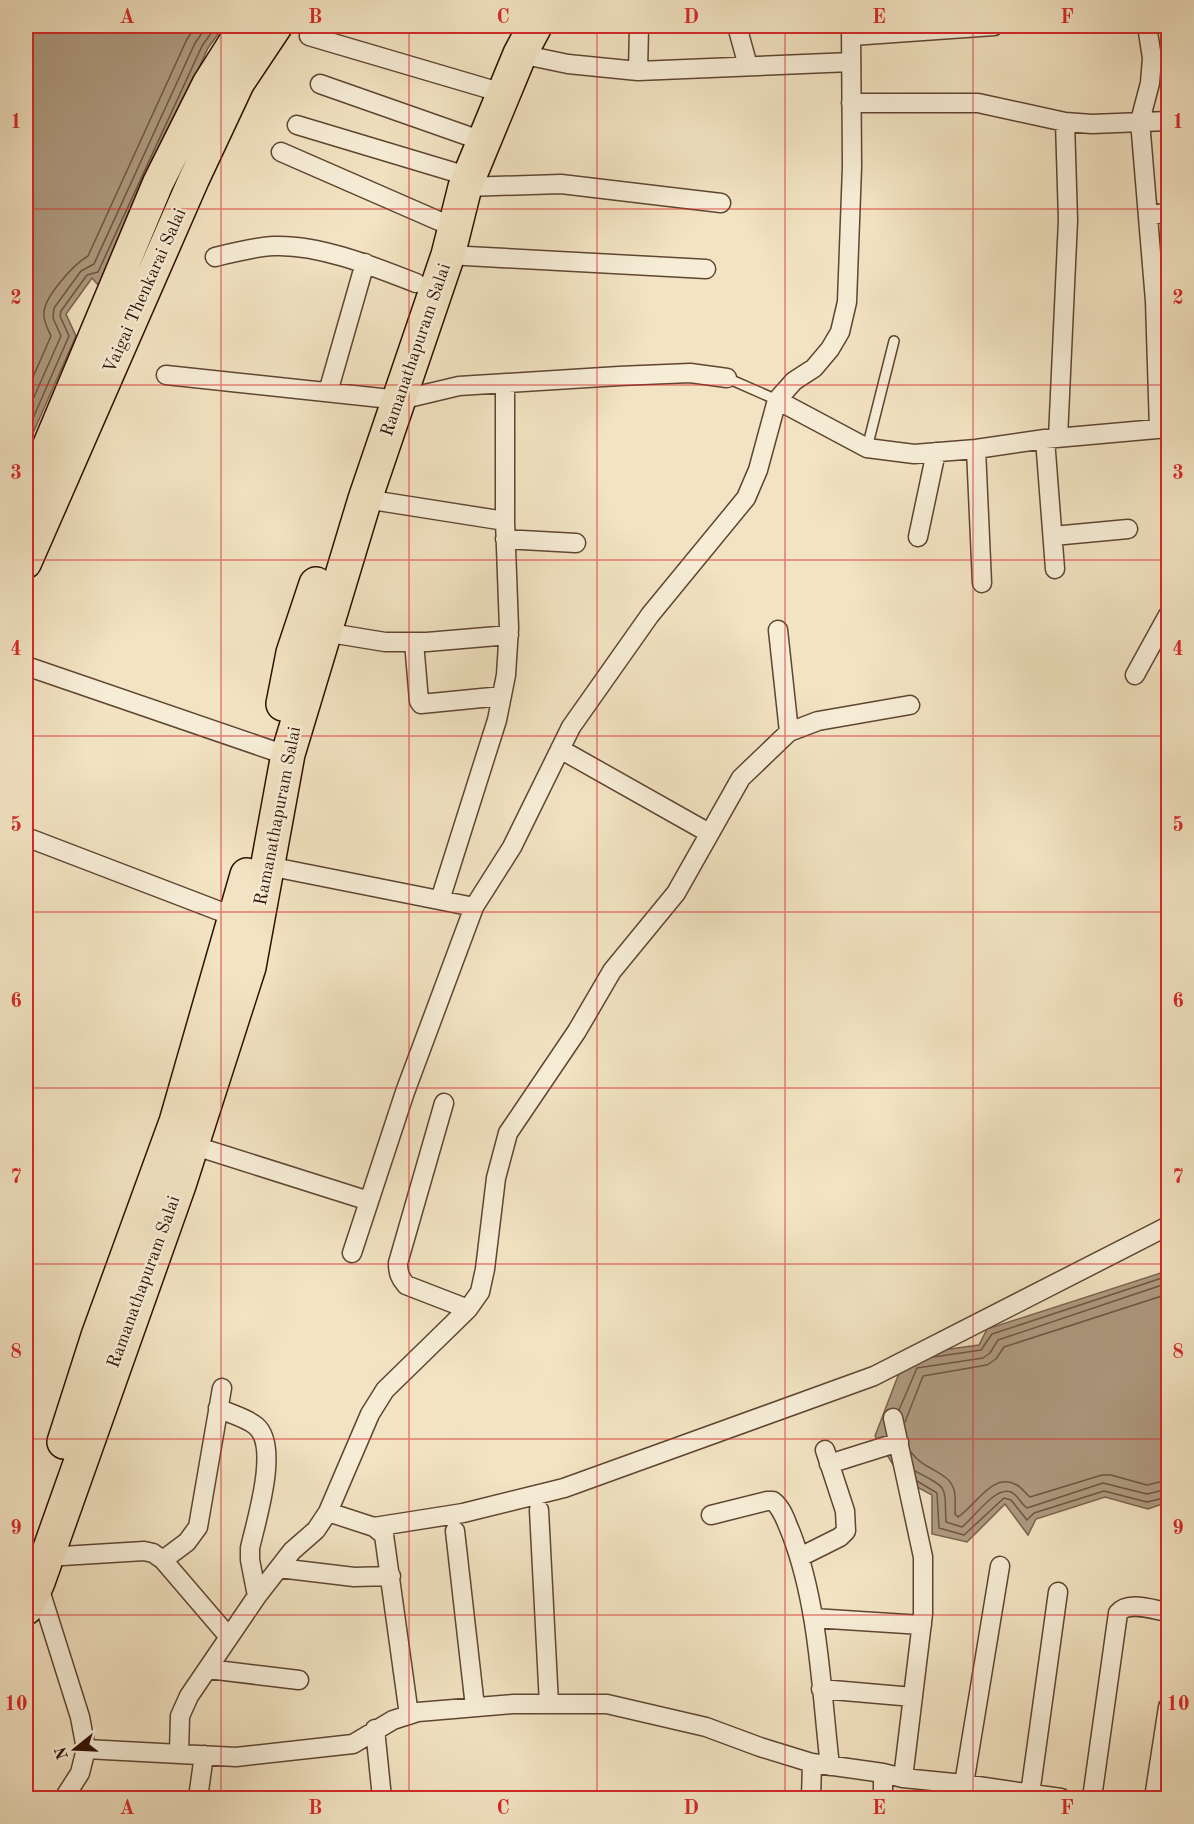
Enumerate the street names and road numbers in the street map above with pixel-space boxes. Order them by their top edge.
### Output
street label: Vaigai Thenkarai Salai [100,206,190,376]
street label: Ramanathapuram Salai [378,261,454,439]
street label: Ramanathapuram Salai [252,725,304,907]
street label: Ramanathapuram Salai [104,1193,184,1370]

